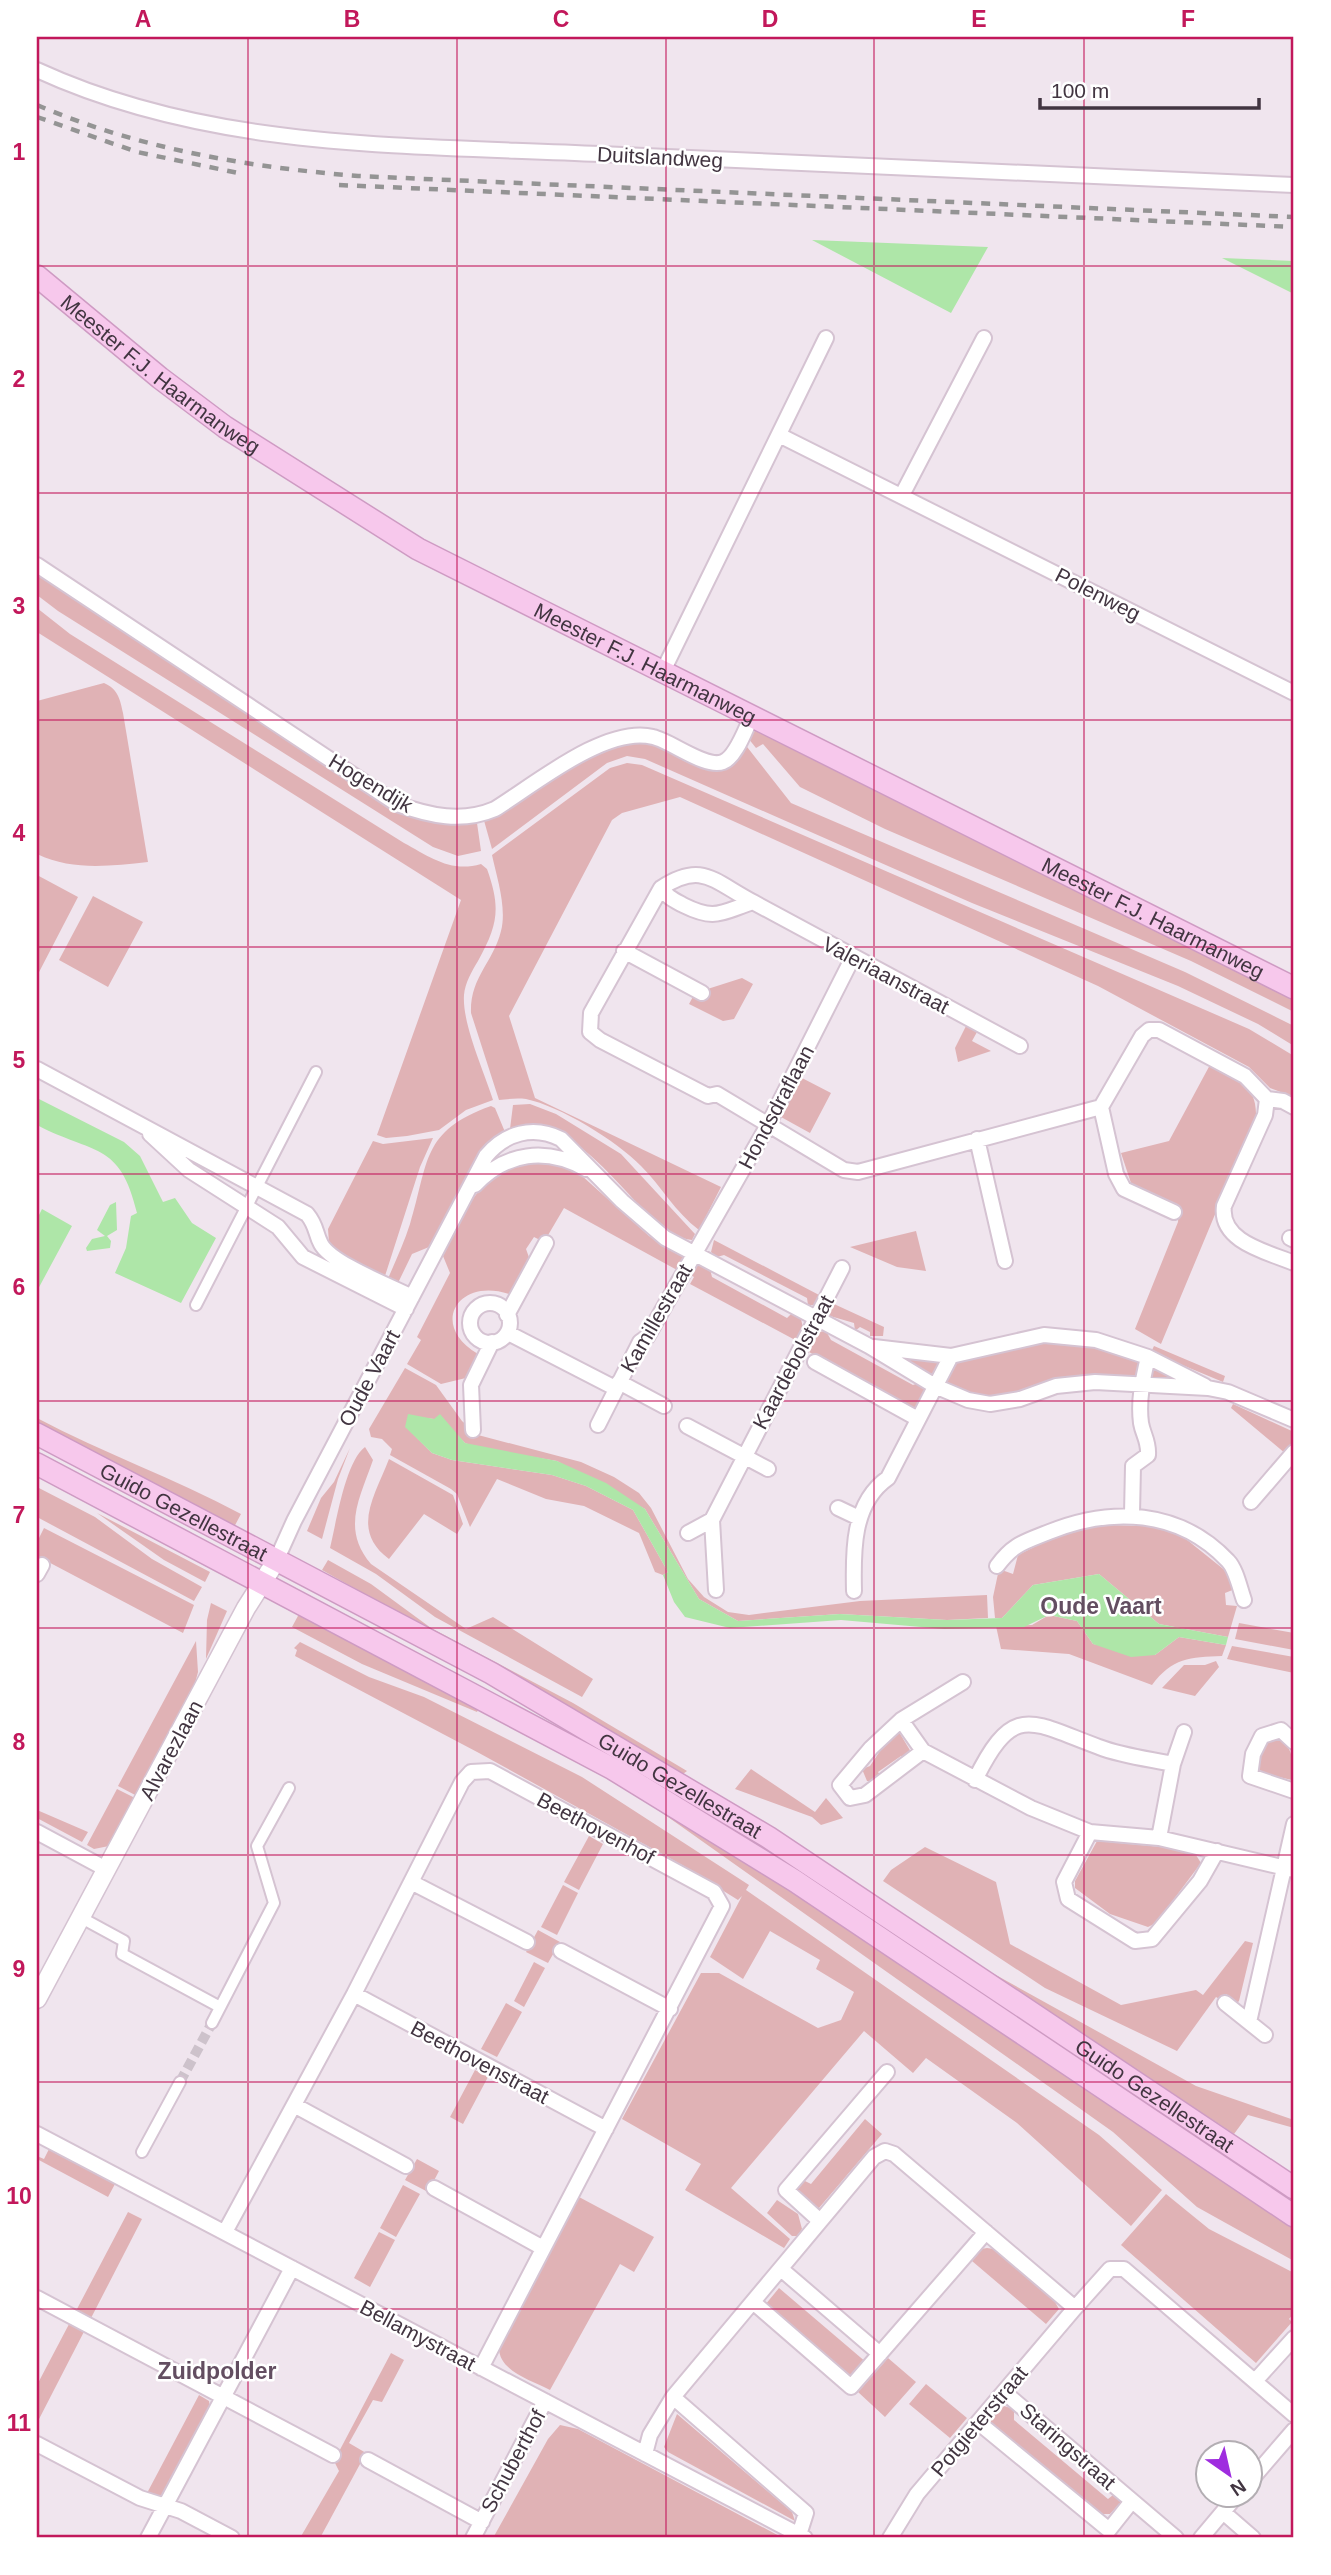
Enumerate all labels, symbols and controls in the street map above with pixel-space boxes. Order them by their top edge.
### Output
text: A [135,6,151,32]
text: B [344,6,360,32]
text: C [553,6,569,32]
text: D [762,6,778,32]
text: E [971,6,987,32]
text: F [1181,6,1195,32]
scale bar [1040,66,1259,110]
text: 100 m [1051,79,1109,102]
text: 1 [13,139,26,165]
street label: Duitslandweg [596,142,724,172]
street label: Meester F.J. Haarmanweg [57,290,264,458]
text: 2 [13,366,25,392]
street label: Polenweg [1052,563,1144,625]
text: 3 [13,593,25,619]
street label: Meester F.J. Haarmanweg [531,598,760,728]
street label: Hogendijk [325,749,417,817]
text: 4 [13,820,26,846]
street label: Meester F.J. Haarmanweg [1039,852,1268,983]
street label: Valeriaanstraat [819,932,953,1018]
street label: Hondsdraflaan [734,1041,818,1173]
text: 5 [13,1047,26,1073]
street label: Kamillestraat [616,1260,696,1376]
text: 6 [13,1274,25,1300]
street label: Kaardebolstraat [748,1291,838,1433]
street label: Oude Vaart [334,1326,404,1430]
street label: Guido Gezellestraat [96,1458,272,1565]
text: 7 [13,1502,25,1528]
district label: Oude Vaart [1040,1593,1162,1619]
street label: Alvarezlaan [135,1696,207,1804]
street label: Guido Gezellestraat [594,1728,766,1842]
text: 8 [13,1729,26,1755]
street label: Beethovenhof [533,1787,659,1869]
text: 9 [13,1956,25,1982]
street label: Beethovenstraat [407,2016,553,2108]
street label: Guido Gezellestraat [1071,2034,1239,2156]
text: 10 [6,2183,32,2209]
street label: Bellamystraat [356,2295,480,2375]
district label: Zuidpolder [158,2358,276,2384]
street label: Potgieterstraat [926,2361,1032,2481]
street label: Staringstraat [1016,2398,1121,2494]
street label: Schuberthof [476,2405,550,2516]
text: 11 [7,2410,31,2436]
north arrow [1194,2438,1264,2508]
text: N [1227,2475,1250,2500]

